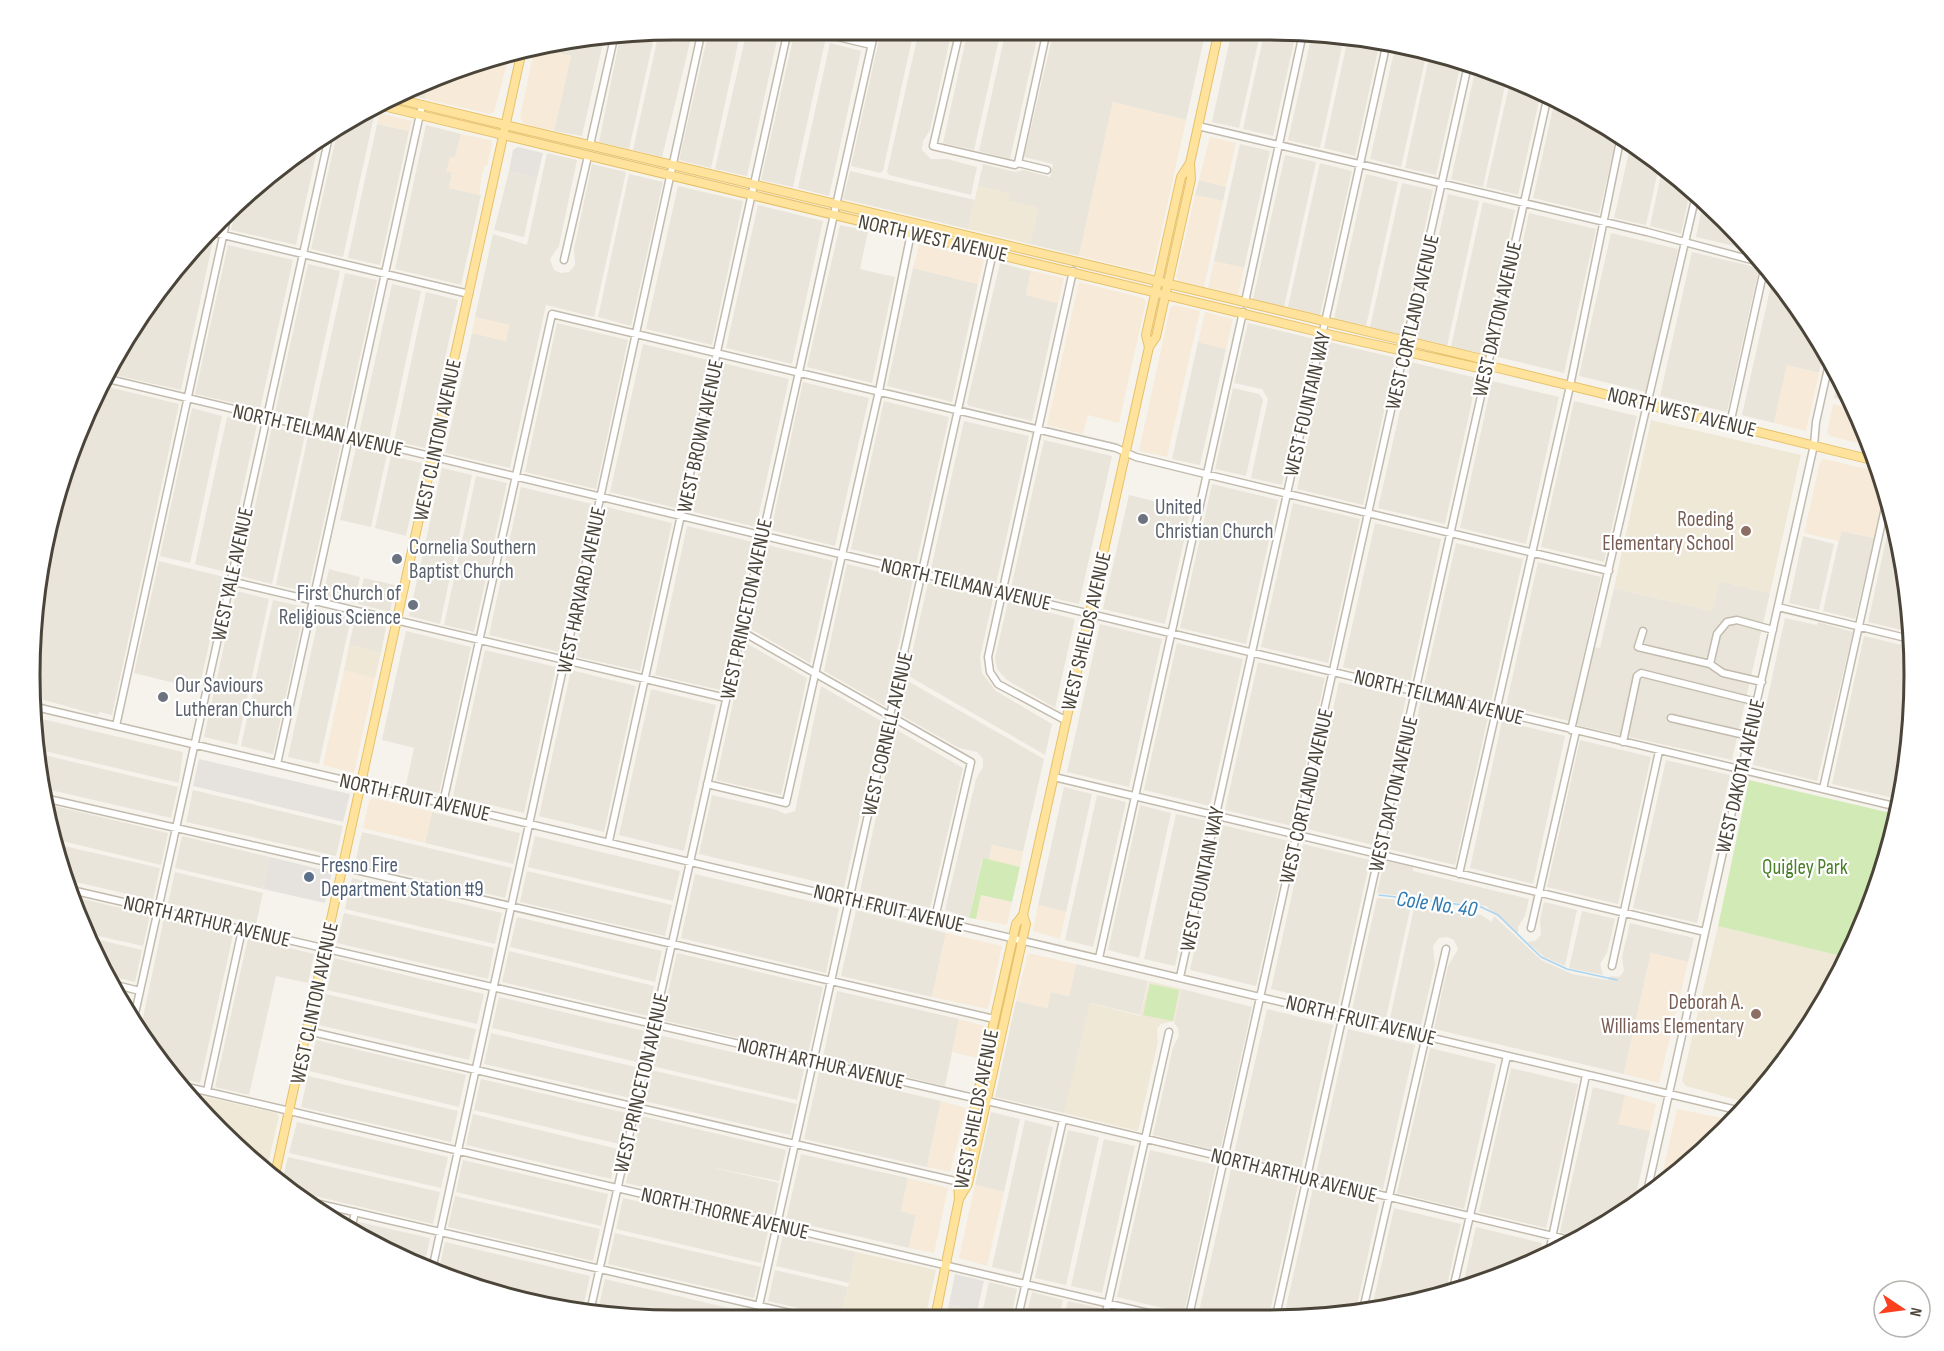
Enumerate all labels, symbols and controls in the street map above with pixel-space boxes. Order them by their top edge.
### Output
street label: NORTH WEST AVENUE [856,209,1010,268]
street label: WEST CORTLAND AVENUE [1380,232,1445,412]
street label: WEST DAYTON AVENUE [1467,239,1528,399]
street label: WEST FOUNTAIN WAY [1279,329,1336,479]
street label: WEST CLINTON AVENUE [408,357,467,523]
street label: WEST BROWN AVENUE [672,357,729,515]
street label: NORTH WEST AVENUE [1605,382,1759,443]
street label: NORTH TEILMAN AVENUE [230,399,405,462]
place label: United Christian Church [1155,495,1273,544]
street label: WEST YALE AVENUE [206,505,259,643]
street label: WEST HARVARD AVENUE [552,505,611,676]
place label: Roeding Elementary School [1602,507,1734,556]
marker: United Christian Church [1136,512,1150,526]
street label: WEST PRINCETON AVENUE [715,516,778,702]
marker: Roeding Elementary School [1739,524,1753,538]
place label: Cornelia Southern Baptist Church [409,535,536,584]
street label: WEST SHIELDS AVENUE [1056,549,1117,713]
marker: Cornelia Southern Baptist Church [390,552,404,566]
street label: NORTH TEILMAN AVENUE [878,553,1053,616]
place label: First Church of Religious Science [279,581,402,630]
marker: First Church of Religious Science [406,598,420,612]
street label: WEST CORNELL AVENUE [856,650,919,819]
street label: NORTH TEILMAN AVENUE [1351,664,1526,731]
place label: Our Saviours Lutheran Church [175,673,293,722]
marker: Our Saviours Lutheran Church [156,690,170,704]
street label: WEST DAKOTA AVENUE [1711,697,1770,856]
street label: WEST CORTLAND AVENUE [1274,706,1339,886]
street label: WEST DAYTON AVENUE [1363,714,1424,874]
street label: NORTH FRUIT AVENUE [337,768,493,827]
street label: WEST FOUNTAIN WAY [1175,804,1230,954]
place label: Fresno Fire Department Station #9 [321,853,484,902]
park label: Quigley Park [1762,855,1848,880]
marker: Fresno Fire Department Station #9 [302,870,316,884]
street label: NORTH FRUIT AVENUE [811,879,967,938]
water label: Cole No. 40 [1395,885,1479,924]
street label: NORTH ARTHUR AVENUE [121,890,293,953]
street label: WEST CLINTON AVENUE [285,920,344,1086]
street label: NORTH FRUIT AVENUE [1283,990,1438,1051]
place label: Deborah A. Williams Elementary [1601,990,1744,1039]
street label: WEST PRINCETON AVENUE [609,991,674,1176]
marker: Deborah A. Williams Elementary [1749,1007,1763,1021]
street label: WEST SHIELDS AVENUE [949,1027,1004,1191]
street label: NORTH ARTHUR AVENUE [735,1032,907,1095]
street label: NORTH ARTHUR AVENUE [1208,1143,1380,1208]
street label: NORTH THORNE AVENUE [639,1182,811,1245]
north arrow [1872,1279,1932,1339]
text: N [1905,1306,1925,1318]

